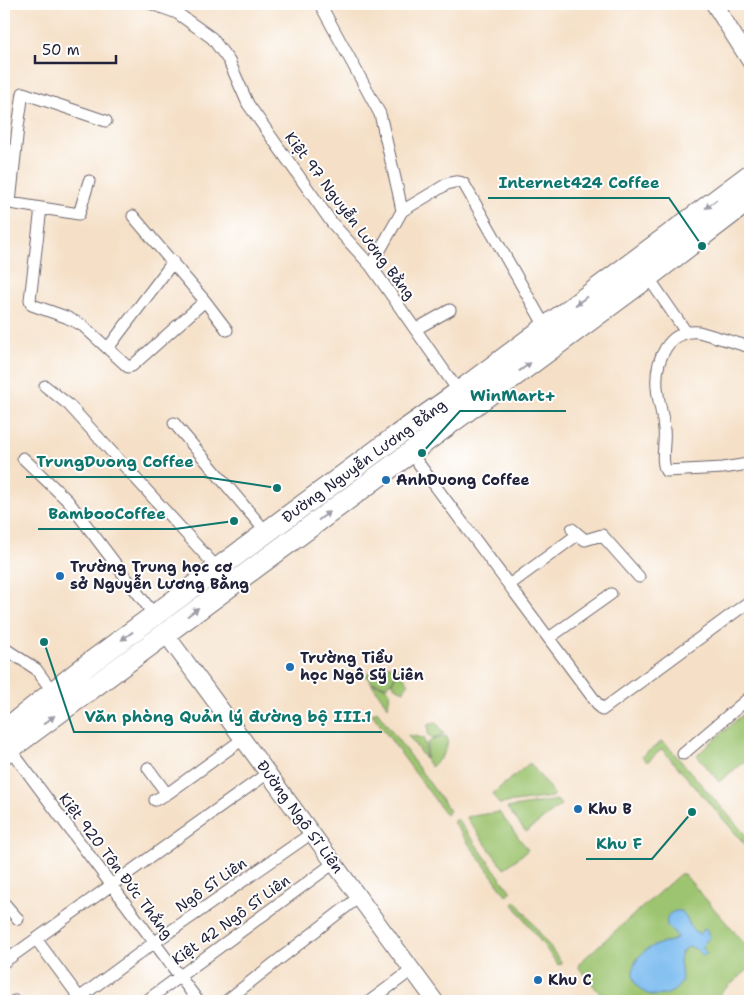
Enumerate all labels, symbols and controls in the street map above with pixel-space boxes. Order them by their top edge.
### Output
scale bar [35,32,116,64]
text: 50 m [42,40,80,60]
street label: Kiệt 97 Nguyễn Lương Bằng [280,128,420,304]
callout: Internet424 Coffee [488,167,669,198]
text: Internet424 Coffee [498,172,660,193]
one-way arrow [704,199,718,209]
one-way arrow [574,296,588,306]
one-way arrow [518,362,531,373]
callout: WinMart+ [460,380,566,411]
text: WinMart+ [470,385,556,406]
street label: Đường Nguyễn Lương Bằng [278,395,450,527]
callout: TrungDuong Coffee [26,446,204,477]
text: TrungDuong Coffee [36,451,194,472]
place label: AnhDuong Coffee [396,470,530,490]
marker: AnhDuong Coffee [380,474,392,486]
callout: BambooCoffee [38,498,175,529]
text: BambooCoffee [48,503,166,524]
one-way arrow [317,511,331,521]
place label: Trường Trung học cơ sở Nguyễn Lương Bằng [70,557,249,594]
marker: Trường Trung học cơ sở Nguyễn Lương Bằng [54,570,66,582]
one-way arrow [186,607,200,617]
one-way arrow [121,631,134,642]
place label: Trường Tiểu học Ngô Sỹ Liên [300,648,424,685]
marker: Trường Tiểu học Ngô Sỹ Liên [284,661,296,673]
callout: Văn phòng Quản lý đường bộ III.1 [74,701,382,732]
text: Văn phòng Quản lý đường bộ III.1 [84,706,372,727]
one-way arrow [42,714,55,725]
street label: Đường Ngô Sĩ Liên [252,757,348,877]
street label: Kiệt 920 Tôn Đức Thắng [54,789,178,943]
place label: Khu B [588,799,632,819]
marker: Khu B [572,803,584,815]
callout: Khu F [586,828,652,859]
text: Khu F [596,833,642,854]
street label: Ngô Sĩ Liên [171,853,251,917]
street label: Kiệt 42 Ngô Sĩ Liên [168,870,294,970]
place label: Khu C [548,970,592,990]
marker: Khu C [532,974,544,986]

